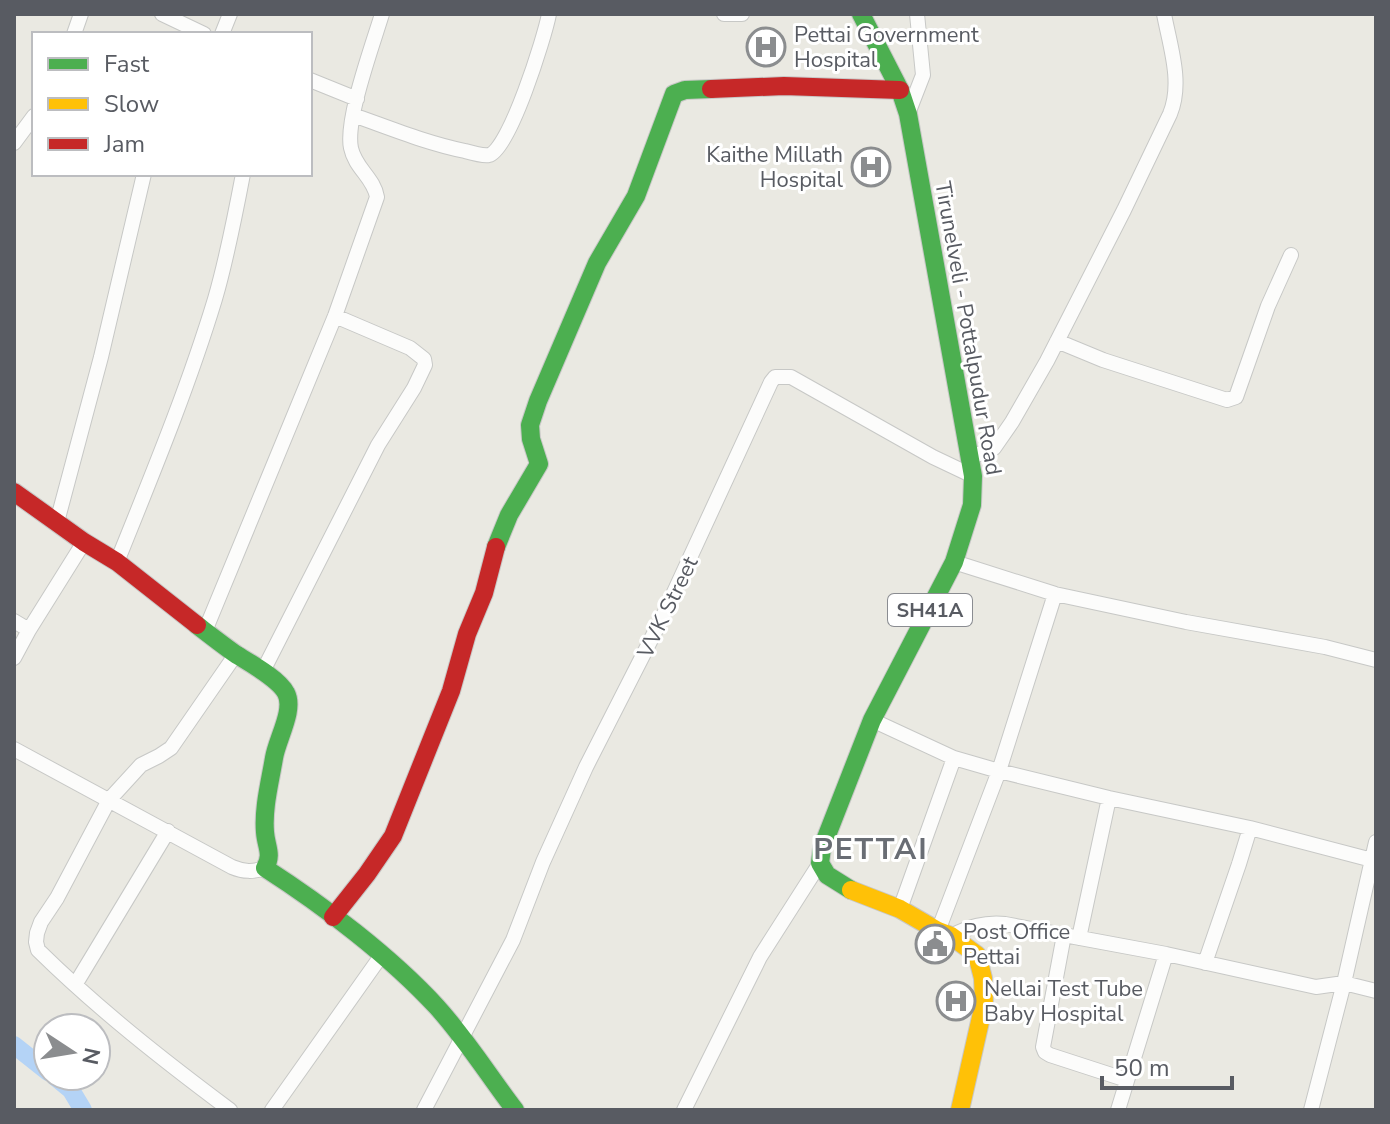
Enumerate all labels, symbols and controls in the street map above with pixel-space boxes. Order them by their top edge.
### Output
place label: Pettai Government Hospital [794,20,979,75]
hospital icon: Pettai Government Hospital [745,26,787,68]
legend [32,32,312,176]
text: Fast [104,48,150,80]
text: Slow [104,88,159,120]
text: Jam [103,128,145,160]
place label: Kaithe Millath Hospital [706,140,843,195]
hospital icon: Kaithe Millath Hospital [850,146,892,188]
street label: Tirunelveli - Pottalpudur Road [927,179,1009,478]
street label: VVK Street [630,551,706,664]
road number: SH41A [888,594,972,626]
district label: PETTAI [813,829,929,870]
place label: Post Office Pettai [963,917,1070,972]
public building icon: Post Office Pettai [914,923,956,965]
place label: Nellai Test Tube Baby Hospital [984,974,1143,1029]
hospital icon: Nellai Test Tube Baby Hospital [935,980,977,1022]
north arrow [32,1012,112,1092]
scale bar [1102,1040,1232,1090]
text: N [74,1045,107,1067]
text: 50 m [1114,1052,1170,1084]

